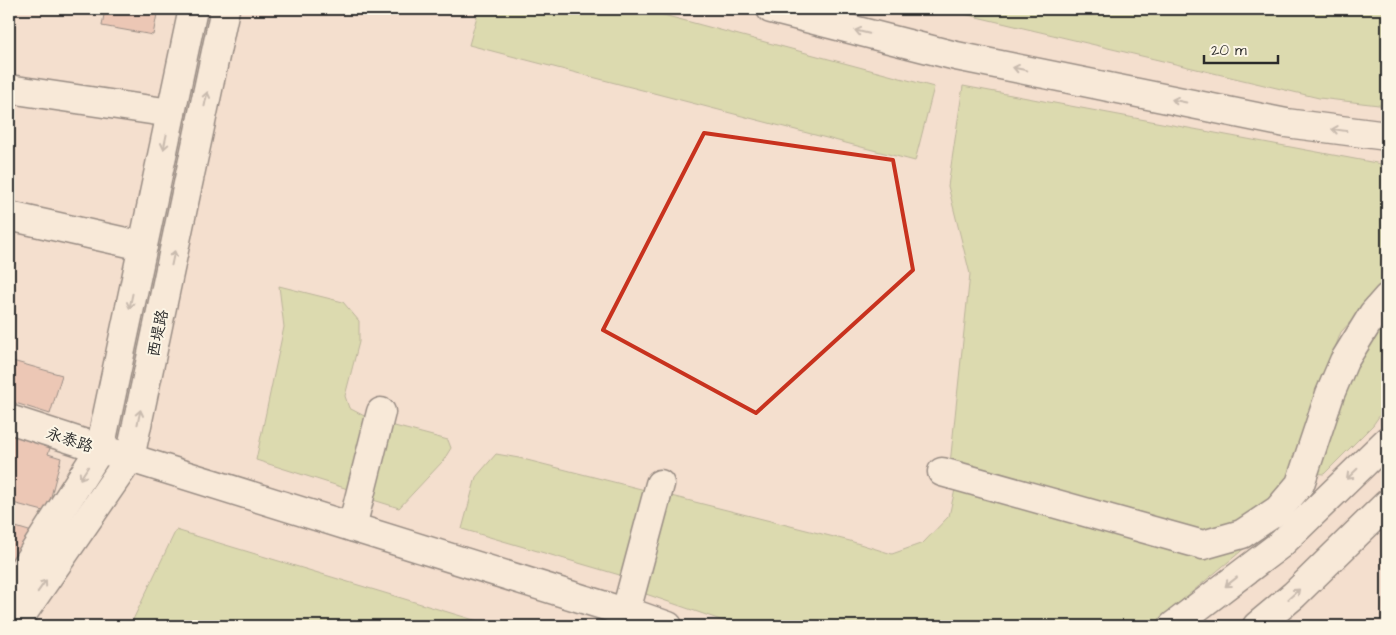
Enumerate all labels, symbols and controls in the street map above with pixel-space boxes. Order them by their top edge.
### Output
one-way arrow [854,27,870,36]
scale bar [1204,32,1277,64]
text: 20 m [1211,40,1247,61]
one-way arrow [1012,63,1028,73]
one-way arrow [202,92,211,108]
one-way arrow [1172,96,1188,105]
one-way arrow [1331,125,1347,135]
one-way arrow [160,134,169,150]
one-way arrow [168,251,178,267]
one-way arrow [126,293,135,309]
street label: 西堤路 [142,307,174,359]
one-way arrow [135,410,144,426]
street label: 永泰路 [43,422,96,458]
one-way arrow [79,466,89,480]
one-way arrow [1346,468,1358,480]
one-way arrow [1224,577,1238,587]
one-way arrow [37,579,47,593]
one-way arrow [1288,588,1300,600]

